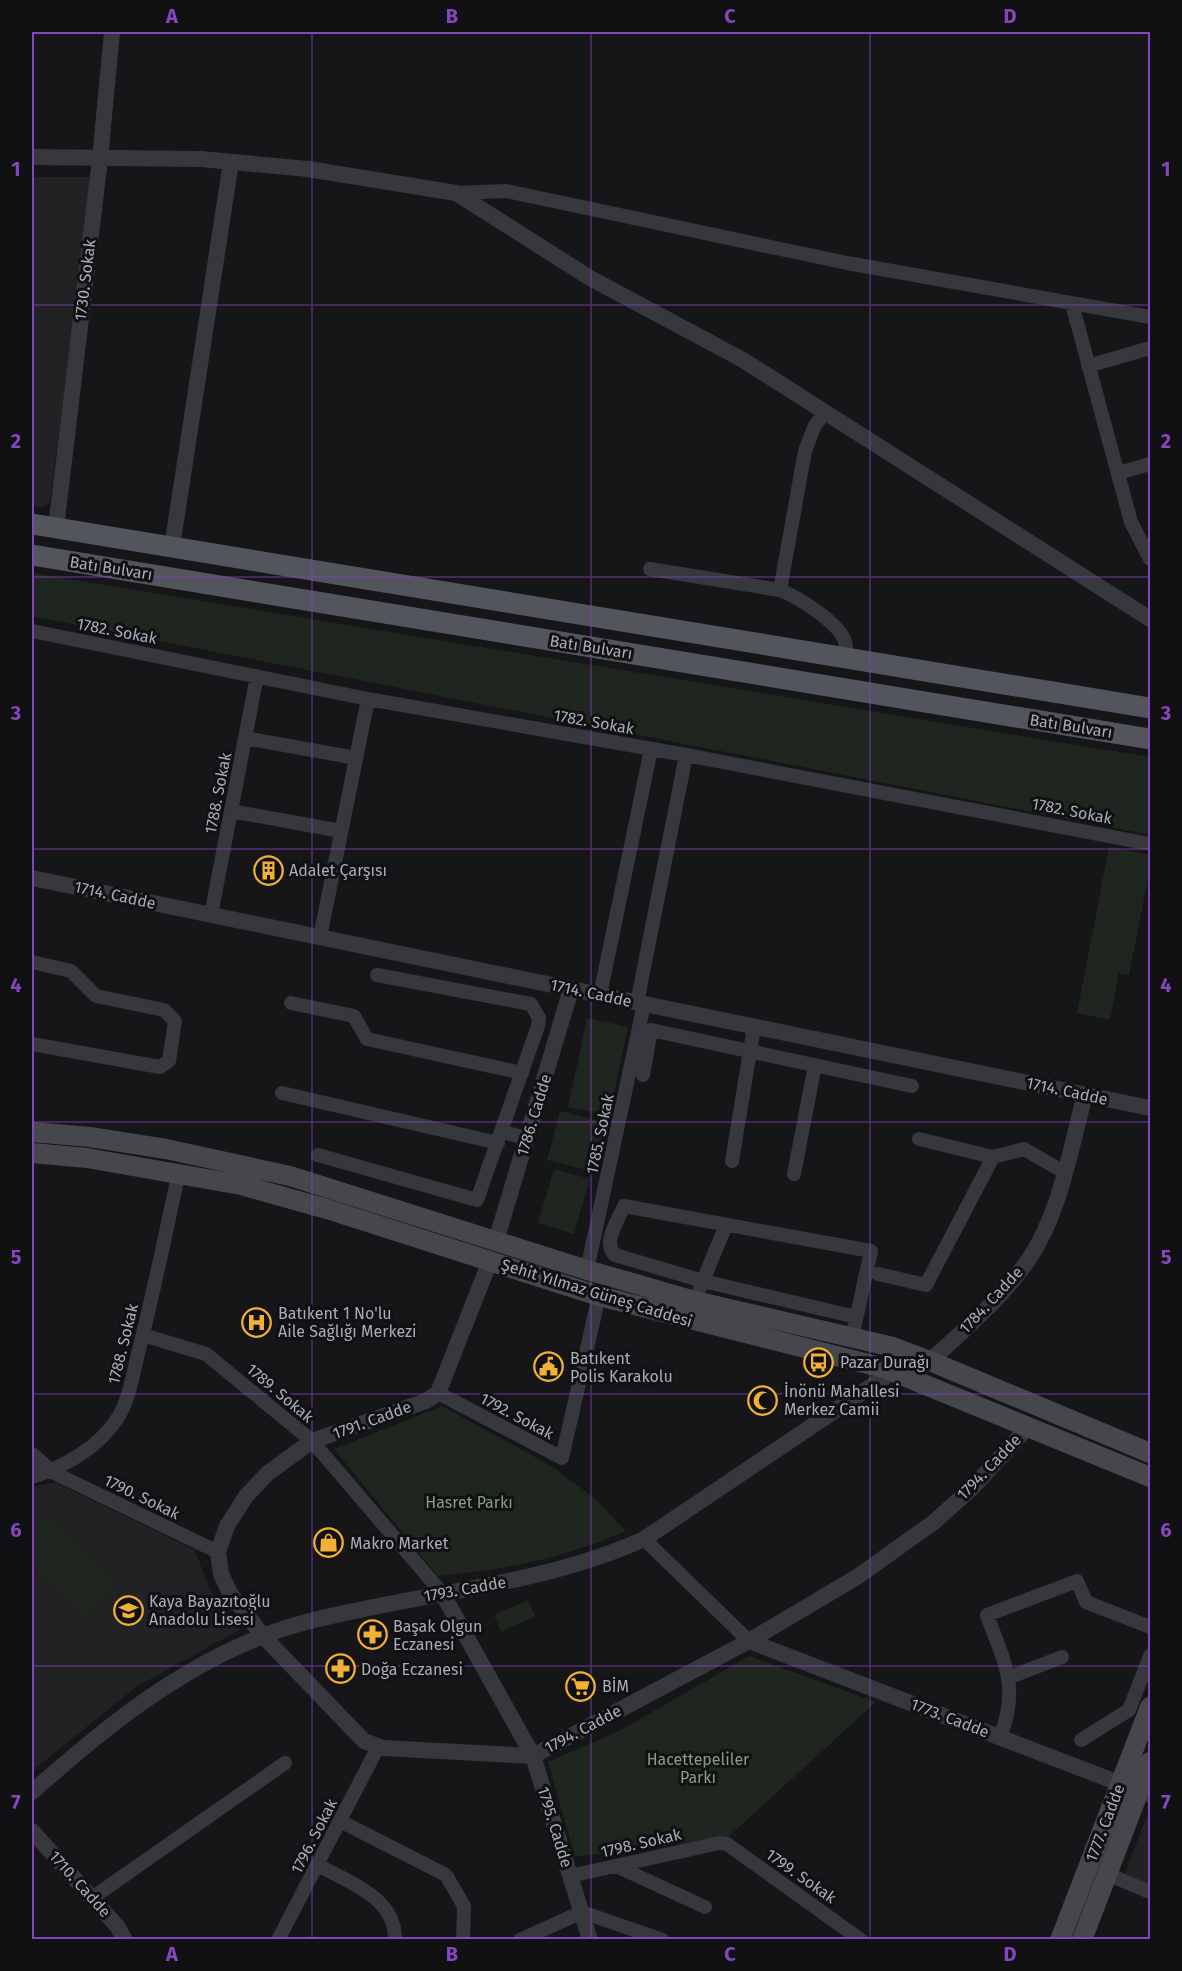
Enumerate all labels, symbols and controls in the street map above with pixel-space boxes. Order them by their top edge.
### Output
text: A [165,4,179,28]
text: B [446,4,458,28]
text: C [724,4,736,28]
text: D [1003,4,1017,28]
text: 1 [11,157,21,181]
text: 1 [1161,157,1171,181]
street label: 1730. Sokak [71,237,100,322]
text: 2 [11,429,21,453]
text: 2 [1161,429,1171,453]
street label: Batı Bulvarı [68,552,154,584]
street label: 1782. Sokak [75,614,159,648]
street label: Batı Bulvarı [548,631,634,663]
text: 3 [10,701,21,725]
text: 3 [1160,701,1171,725]
street label: 1782. Sokak [552,706,636,739]
street label: Batı Bulvarı [1028,710,1114,742]
street label: 1788. Sokak [201,750,235,835]
street label: 1782. Sokak [1030,794,1114,828]
building icon: Adalet Çarşısı [252,854,284,886]
place label: Adalet Çarşısı [289,861,387,881]
street label: 1714. Cadde [73,877,157,913]
text: 4 [10,973,22,997]
text: 4 [1160,973,1172,997]
street label: 1714. Cadde [549,975,633,1011]
street label: 1786. Cadde [513,1072,555,1158]
street label: 1714. Cadde [1025,1073,1109,1109]
street label: 1785. Sokak [582,1091,618,1176]
text: 5 [11,1245,22,1269]
text: 5 [1161,1245,1172,1269]
street label: Şehit Yılmaz Güneş Caddesi [499,1255,695,1332]
street label: 1784. Cadde [955,1263,1027,1337]
street label: 1788. Sokak [104,1301,142,1386]
place label: Batıkent 1 No'lu Aile Sağlığı Merkezi [278,1304,417,1341]
hospital icon: Batıkent 1 No'lu Aile Sağlığı Merkezi [241,1306,273,1338]
bus stop icon: Pazar Durağı [803,1346,835,1378]
place label: Batıkent Polis Karakolu [570,1349,673,1386]
public building icon: Batıkent Polis Karakolu [533,1351,565,1383]
place label: Pazar Durağı [840,1353,930,1372]
street label: 1789. Sokak [243,1359,318,1427]
place label: İnönü Mahallesi Merkez Camii [784,1381,899,1419]
mosque icon: İnönü Mahallesi Merkez Camii [747,1384,779,1416]
street label: 1792. Sokak [477,1389,558,1444]
street label: 1791. Cadde [330,1397,414,1443]
street label: 1794. Cadde [953,1430,1025,1504]
street label: 1790. Sokak [101,1470,184,1524]
park label: Hasret Parkı [425,1493,513,1512]
text: 6 [10,1518,22,1542]
text: 6 [1160,1518,1172,1542]
shop icon: Makro Market [313,1527,345,1559]
place label: Makro Market [350,1534,449,1553]
street label: 1793. Cadde [422,1572,508,1606]
place label: Kaya Bayazıtoğlu Anadolu Lisesi [149,1592,271,1629]
school or university icon: Kaya Bayazıtoğlu Anadolu Lisesi [112,1594,144,1626]
place label: Başak Olgun Eczanesi [393,1617,482,1654]
pharmacy icon: Başak Olgun Eczanesi [356,1619,388,1651]
pharmacy icon: Doğa Eczanesi [324,1653,356,1685]
place label: Doğa Eczanesi [361,1660,463,1679]
supermarket icon: BİM [565,1670,597,1702]
place label: BİM [602,1676,629,1696]
street label: 1773. Cadde [908,1694,992,1742]
street label: 1794. Cadde [541,1701,625,1757]
park label: Hacettepeliler Parkı [647,1750,750,1787]
street label: 1777. Cadde [1081,1781,1129,1865]
street label: 1795. Cadde [534,1784,576,1870]
text: 7 [11,1790,21,1814]
text: 7 [1161,1790,1171,1814]
street label: 1796. Sokak [287,1795,341,1877]
street label: 1798. Sokak [599,1824,684,1861]
street label: 1799. Sokak [762,1845,841,1908]
street label: 1710. Cadde [45,1847,115,1921]
text: A [165,1942,179,1966]
text: B [446,1942,458,1966]
text: C [724,1942,736,1966]
text: D [1003,1942,1017,1966]

